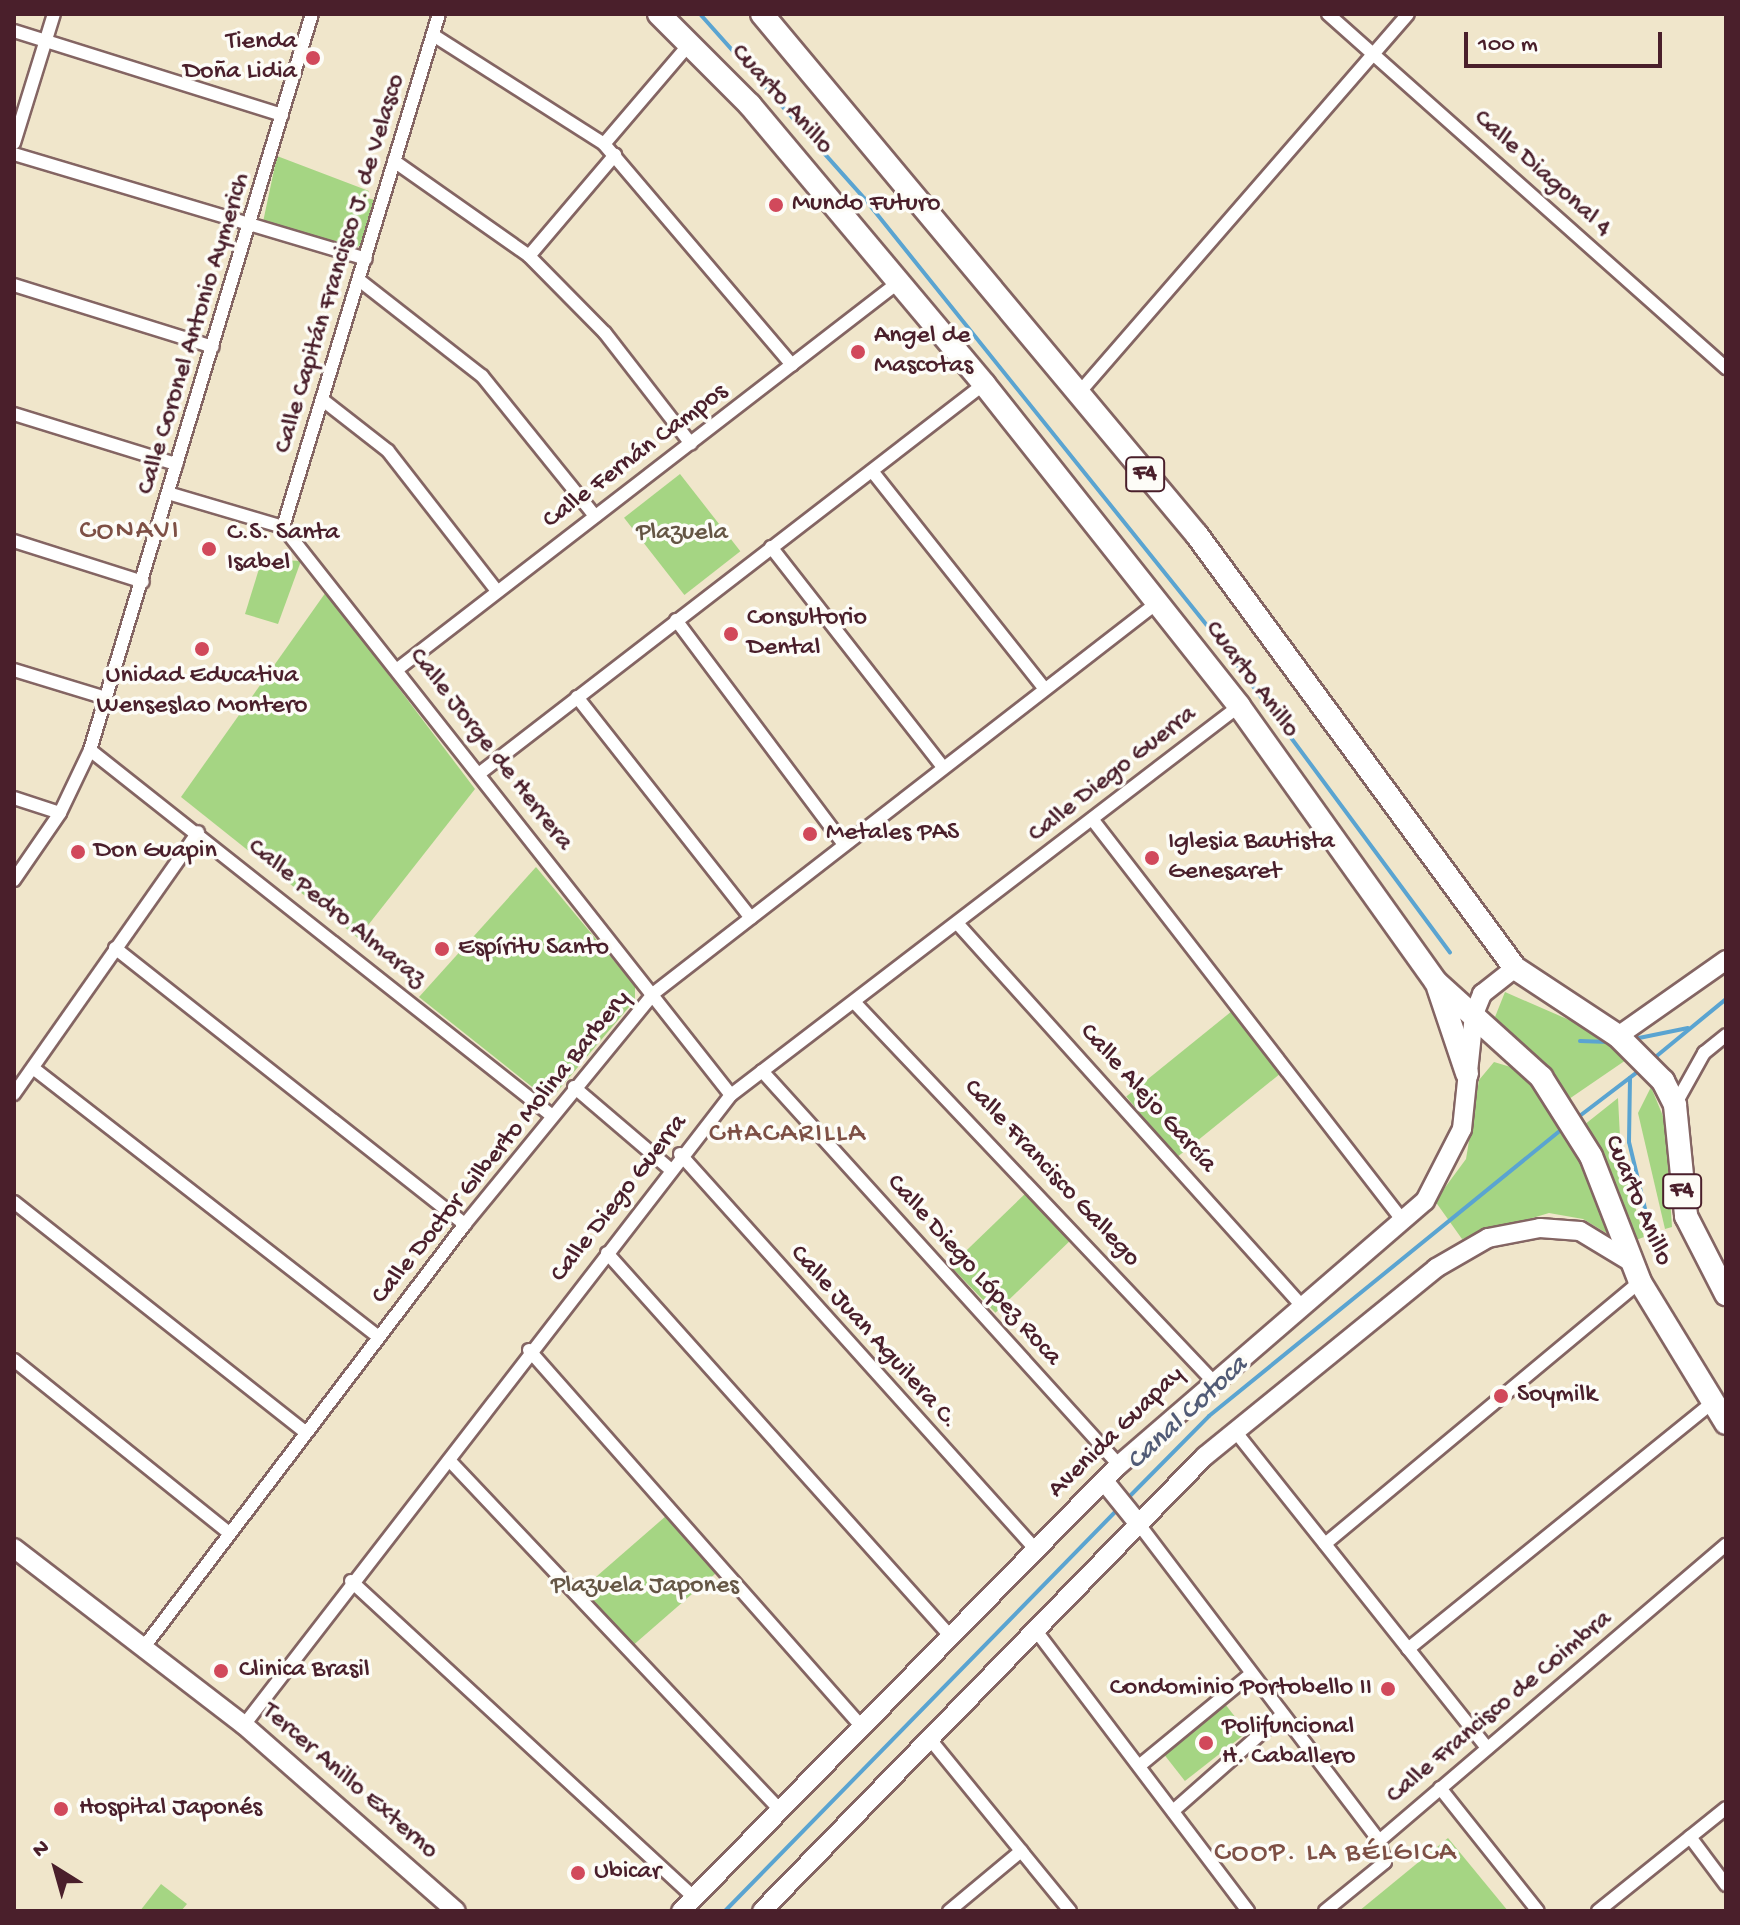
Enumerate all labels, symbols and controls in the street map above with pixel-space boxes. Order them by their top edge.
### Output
scale bar [1468,16,1666,66]
place label: Tienda Doña Lidia [183,27,297,88]
text: 100 m [1478,31,1538,60]
street label: Cuarto Anillo [723,38,839,162]
marker: Tienda Doña Lidia [304,49,322,67]
street label: Calle Capitán Francisco J. de Velasco [268,71,414,457]
street label: Calle Diagonal 4 [1466,104,1618,244]
street label: Calle Coronel Antonio Aymerich [131,169,259,499]
place label: Mundo Futuro [792,189,941,221]
marker: Mundo Futuro [767,196,785,214]
place label: Angel de Mascotas [874,321,973,382]
marker: Angel de Mascotas [849,343,867,361]
street label: Calle Fernán Campos [537,377,735,537]
road number: F4 [1125,454,1165,494]
district label: CONAVI [79,515,181,549]
place label: C.S. Santa Isabel [227,518,340,580]
park label: Plazuela [636,518,728,550]
marker: C.S. Santa Isabel [198,538,220,560]
place label: Consultorio Dental [747,603,867,664]
street label: Cuarto Anillo [1197,615,1305,745]
marker: Consultorio Dental [722,625,740,643]
marker: Unidad Educativa Wenseslao Montero [193,640,211,658]
street label: Calle Jorge de Herrera [401,642,579,858]
place label: Unidad Educativa Wenseslao Montero [97,661,307,722]
street label: Calle Diego Guerra [1023,700,1203,850]
place label: Metales PAS [826,818,959,850]
marker: Metales PAS [801,825,819,843]
place label: Iglesia Bautista Genesaret [1168,827,1335,888]
street label: Calle Pedro Almaraz [241,833,431,995]
place label: Don Guapin [94,836,217,868]
marker: Don Guapin [69,843,87,861]
marker: Iglesia Bautista Genesaret [1143,849,1161,867]
place label: Espíritu Santo [458,933,609,965]
marker: Espíritu Santo [433,940,451,958]
street label: Calle Doctor Gilberto Molina Barbery [366,985,638,1311]
street label: Calle Alejo García [1072,1018,1222,1180]
street label: Calle Francisco Gallego [956,1074,1146,1274]
street label: Calle Diego Guerra [545,1109,695,1289]
district label: CHACARILLA [709,1118,867,1152]
street label: Cuarto Anillo [1596,1131,1678,1271]
street label: Calle Diego López Roca [879,1169,1067,1373]
road number: F4 [1662,1171,1702,1211]
street label: Calle Juan Aguilera C. [782,1239,964,1437]
water label: Canal Cotoca [1121,1350,1255,1478]
street label: Avenida Guapay [1042,1360,1192,1506]
place label: Soymilk [1517,1380,1597,1412]
marker: Soymilk [1492,1387,1510,1405]
park label: Plazuela Japones [551,1571,739,1603]
street label: Calle Francisco de Coimbra [1381,1604,1619,1812]
place label: Clinica Brasil [239,1655,370,1687]
marker: Clinica Brasil [210,1660,232,1682]
place label: Condominio Portobello II [1110,1673,1372,1705]
marker: Condominio Portobello II [1379,1680,1397,1698]
street label: Tercer Anillo Externo [254,1697,444,1867]
place label: Polifuncional H. Caballero [1222,1712,1355,1774]
marker: Polifuncional H. Caballero [1197,1734,1215,1752]
place label: Hospital Japonés [79,1793,262,1825]
marker: Hospital Japonés [50,1798,72,1820]
north arrow [16,1829,96,1909]
text: N [28,1835,55,1865]
district label: COOP. LA BÉLGICA [1214,1837,1458,1871]
place label: Ubicar [594,1857,661,1889]
marker: Ubicar [569,1864,587,1882]

